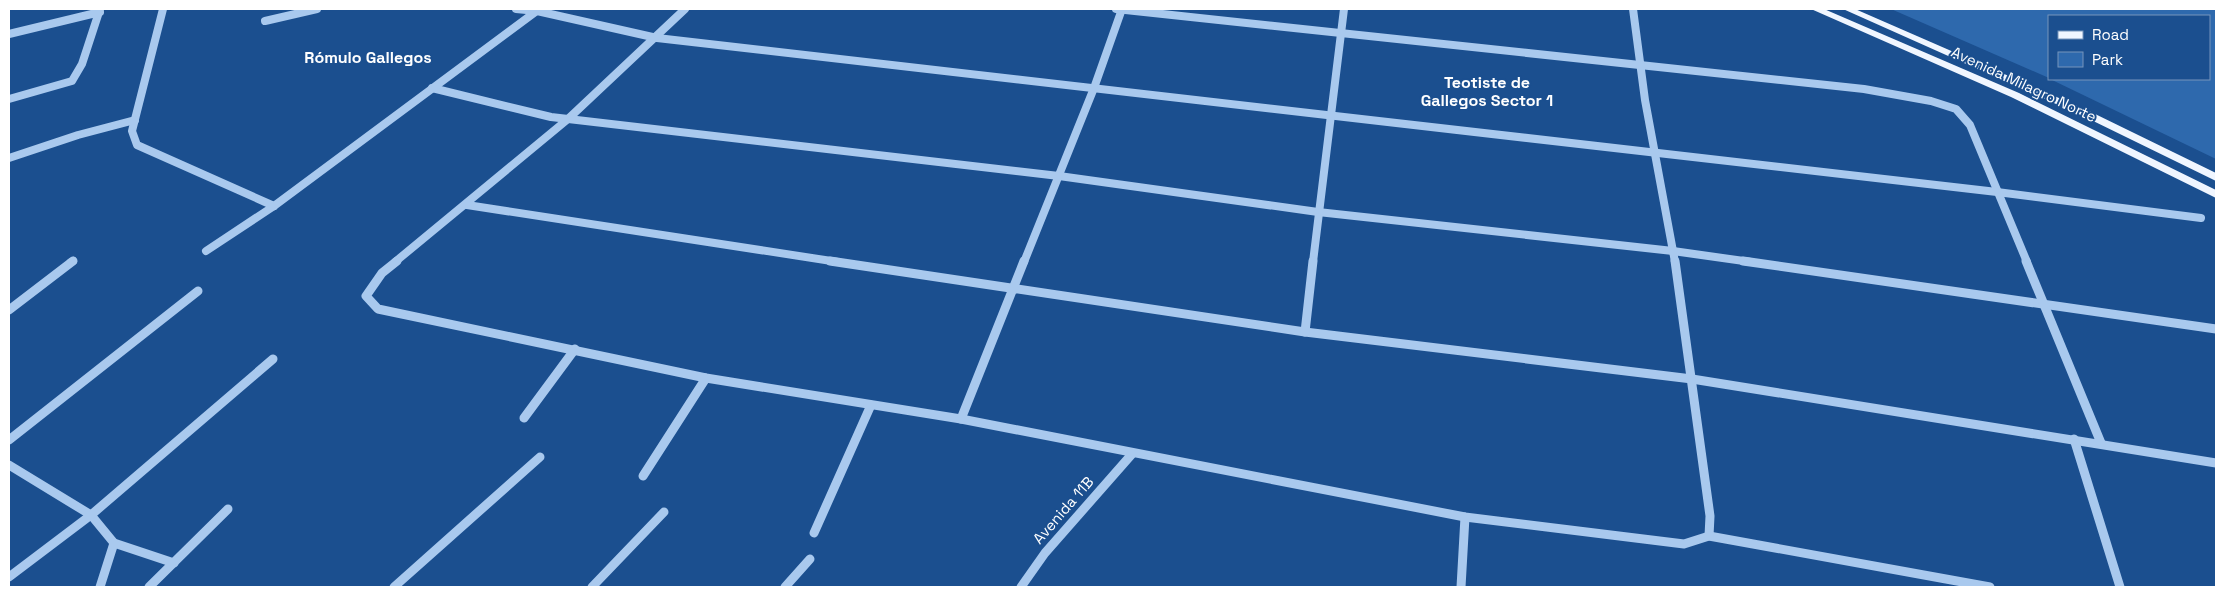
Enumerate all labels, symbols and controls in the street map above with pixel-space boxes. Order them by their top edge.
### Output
legend [2048,15,2210,80]
text: Road [2092,25,2129,44]
street label: Avenida Milagro Norte [1948,42,2100,126]
district label: Rómulo Gallegos [304,47,432,68]
text: Park [2092,50,2123,69]
district label: Teotiste de Gallegos Sector 1 [1421,72,1553,111]
street label: Avenida 11B [1029,472,1098,548]

